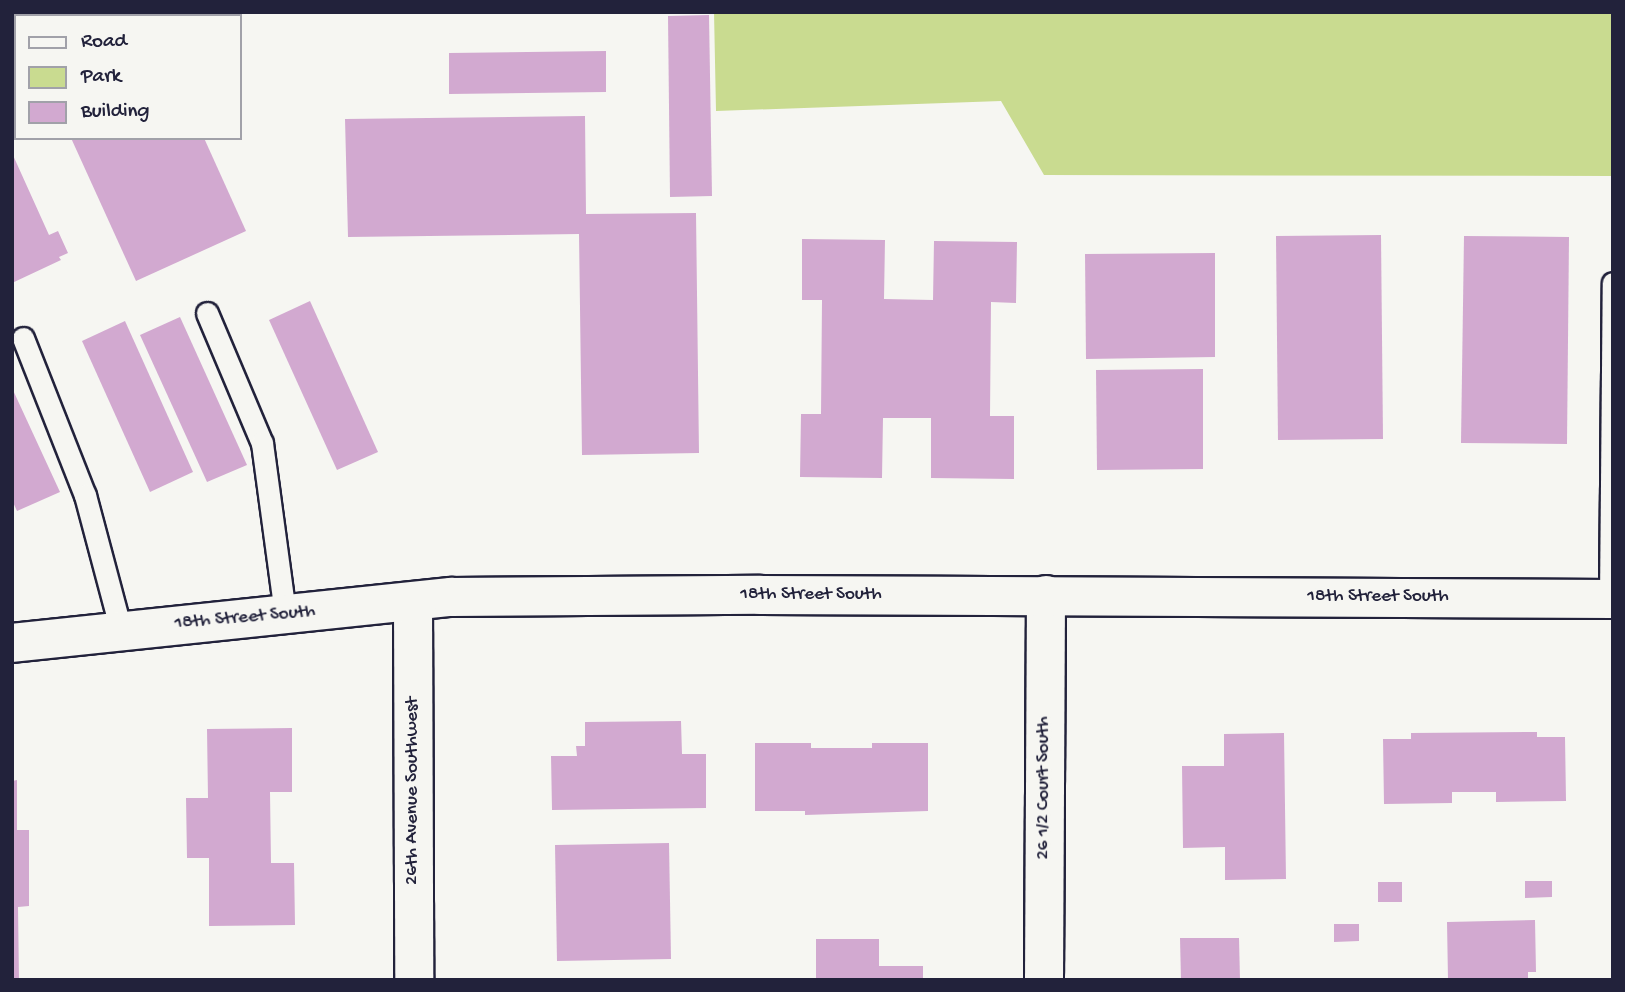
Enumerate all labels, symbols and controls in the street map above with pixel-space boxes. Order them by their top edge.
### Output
legend [14,14,242,140]
text: Road [81,30,127,55]
text: Park [81,65,121,90]
text: Building [81,100,150,125]
street label: 18th Street South [740,584,882,606]
street label: 18th Street South [1307,586,1449,608]
street label: 18th Street South [174,600,316,636]
street label: 26th Avenue Southwest [402,697,424,885]
street label: 26 1/2 Court South [1033,716,1055,860]

